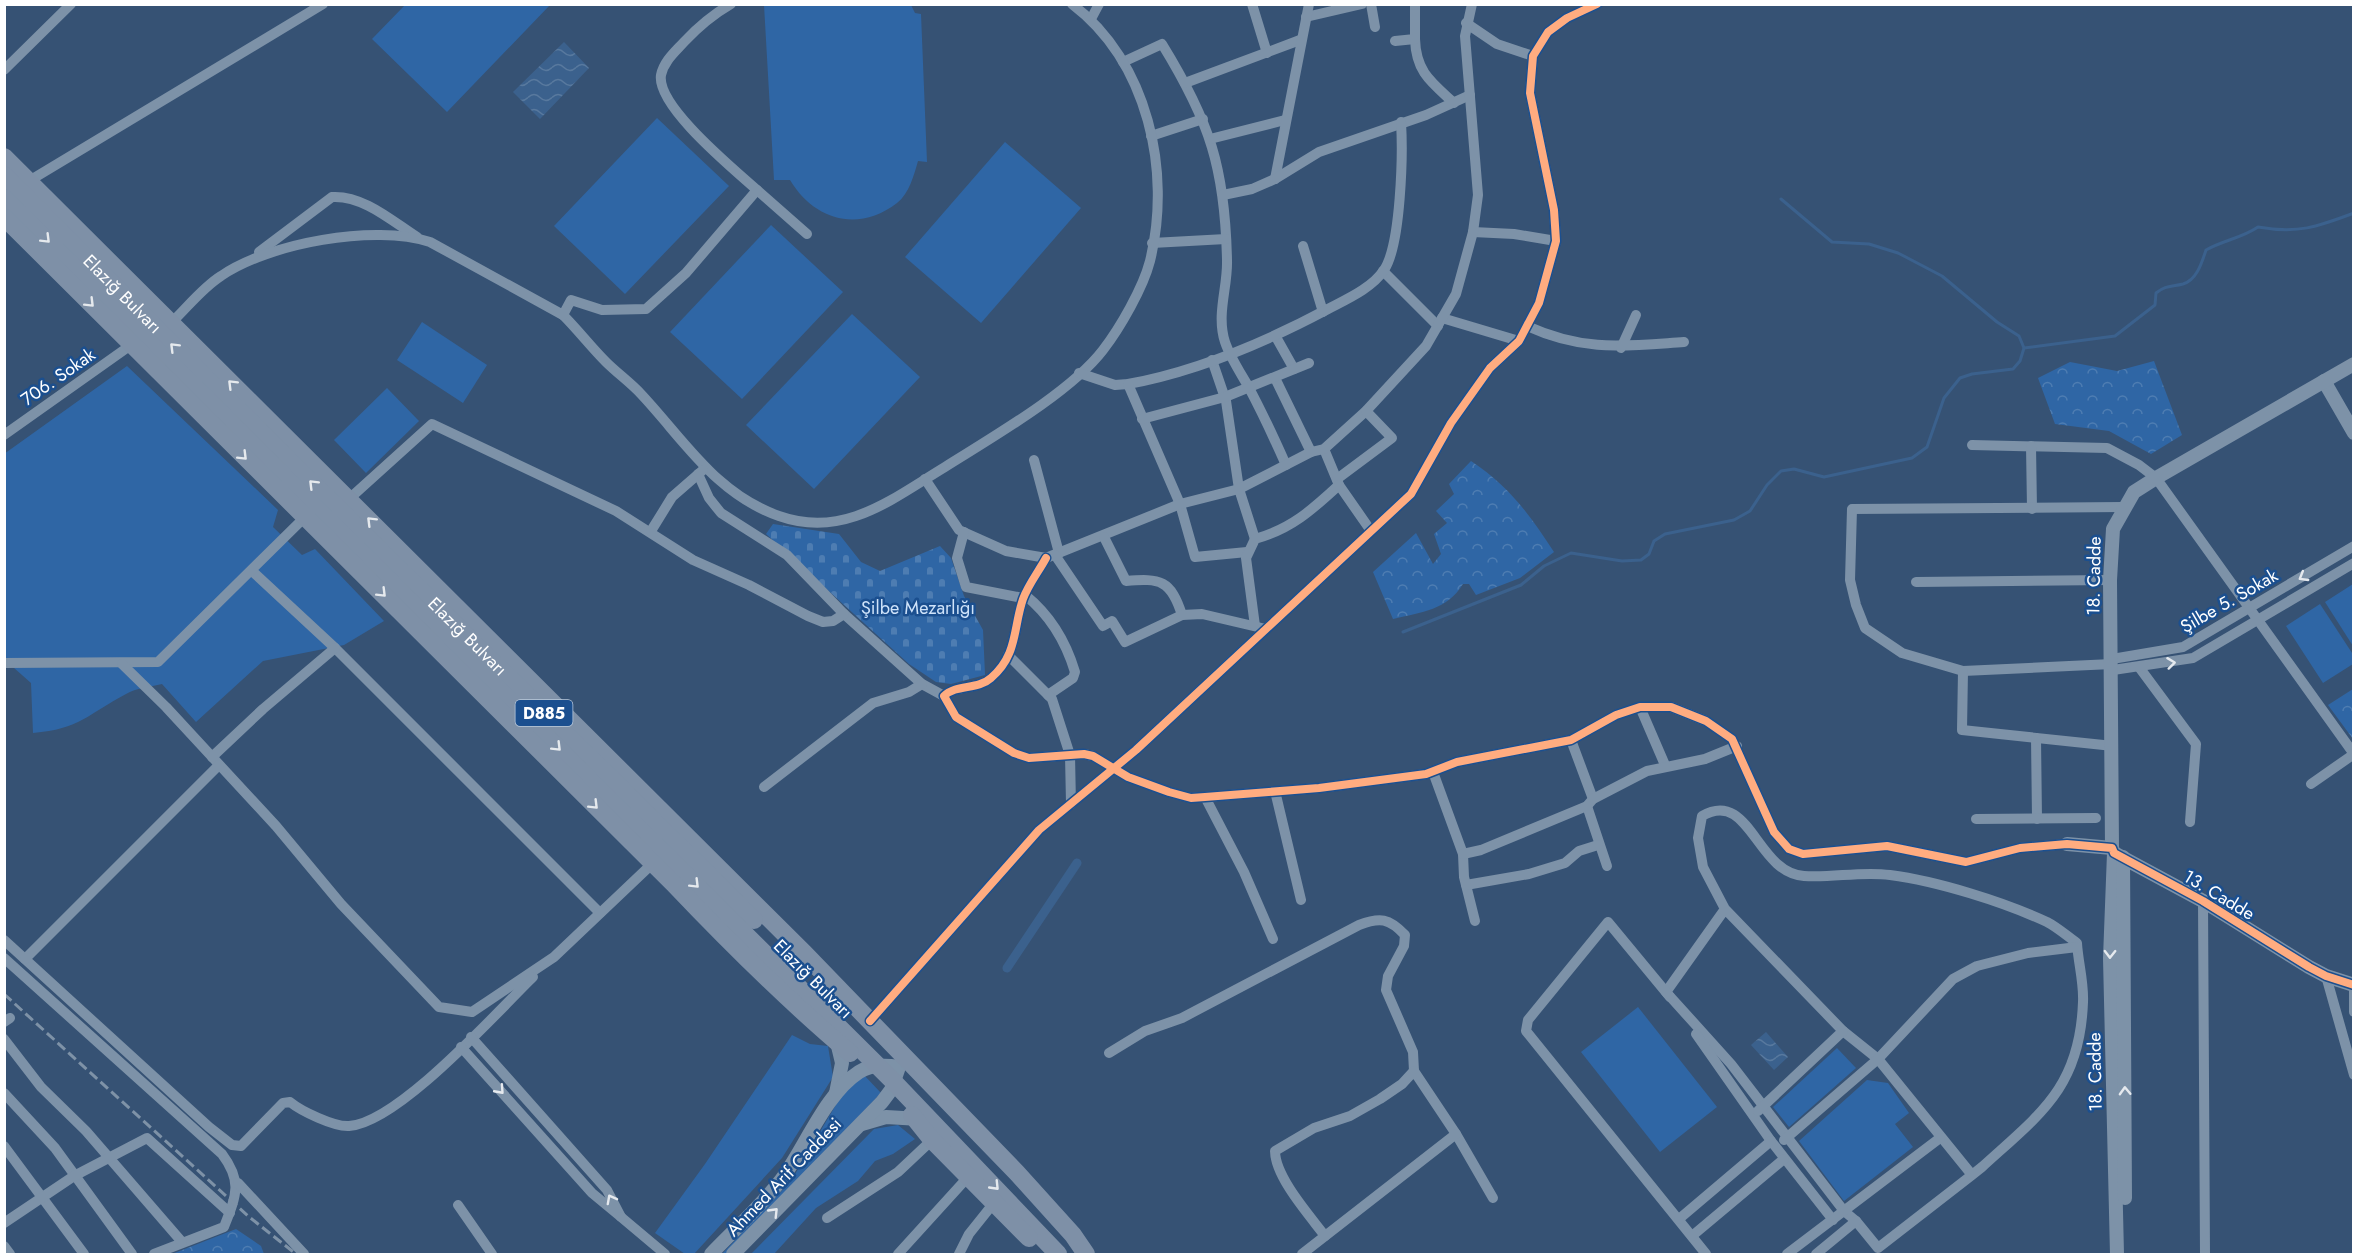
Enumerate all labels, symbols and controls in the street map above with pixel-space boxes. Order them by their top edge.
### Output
one-way arrow [38,232,49,243]
street label: Elazığ Bulvarı [77,249,168,340]
one-way arrow [83,296,94,307]
street label: 706. Sokak [15,342,101,412]
one-way arrow [171,343,182,354]
one-way arrow [229,381,240,392]
one-way arrow [236,448,247,459]
one-way arrow [310,480,321,491]
one-way arrow [368,518,379,529]
street label: 18. Cadde [2080,536,2108,616]
street label: Şilbe 5. Sokak [2175,563,2283,639]
one-way arrow [2299,569,2309,581]
one-way arrow [375,586,385,597]
street label: Elazığ Bulvarı [422,591,513,682]
park label: Şilbe Mezarlığı [861,595,975,621]
one-way arrow [2166,658,2175,670]
road number: D885 [516,700,572,726]
one-way arrow [549,739,560,750]
one-way arrow [587,797,598,808]
street label: 13. Cadde [2178,863,2260,927]
one-way arrow [689,877,699,888]
street label: Elazığ Bulvarı [768,934,858,1024]
one-way arrow [2104,949,2117,958]
street label: 18. Cadde [2081,1032,2109,1112]
one-way arrow [493,1083,504,1094]
one-way arrow [2118,1087,2131,1096]
street label: Ahmed Arif Caddesi [720,1112,848,1242]
one-way arrow [988,1179,999,1190]
one-way arrow [607,1194,618,1205]
one-way arrow [766,1209,777,1220]

